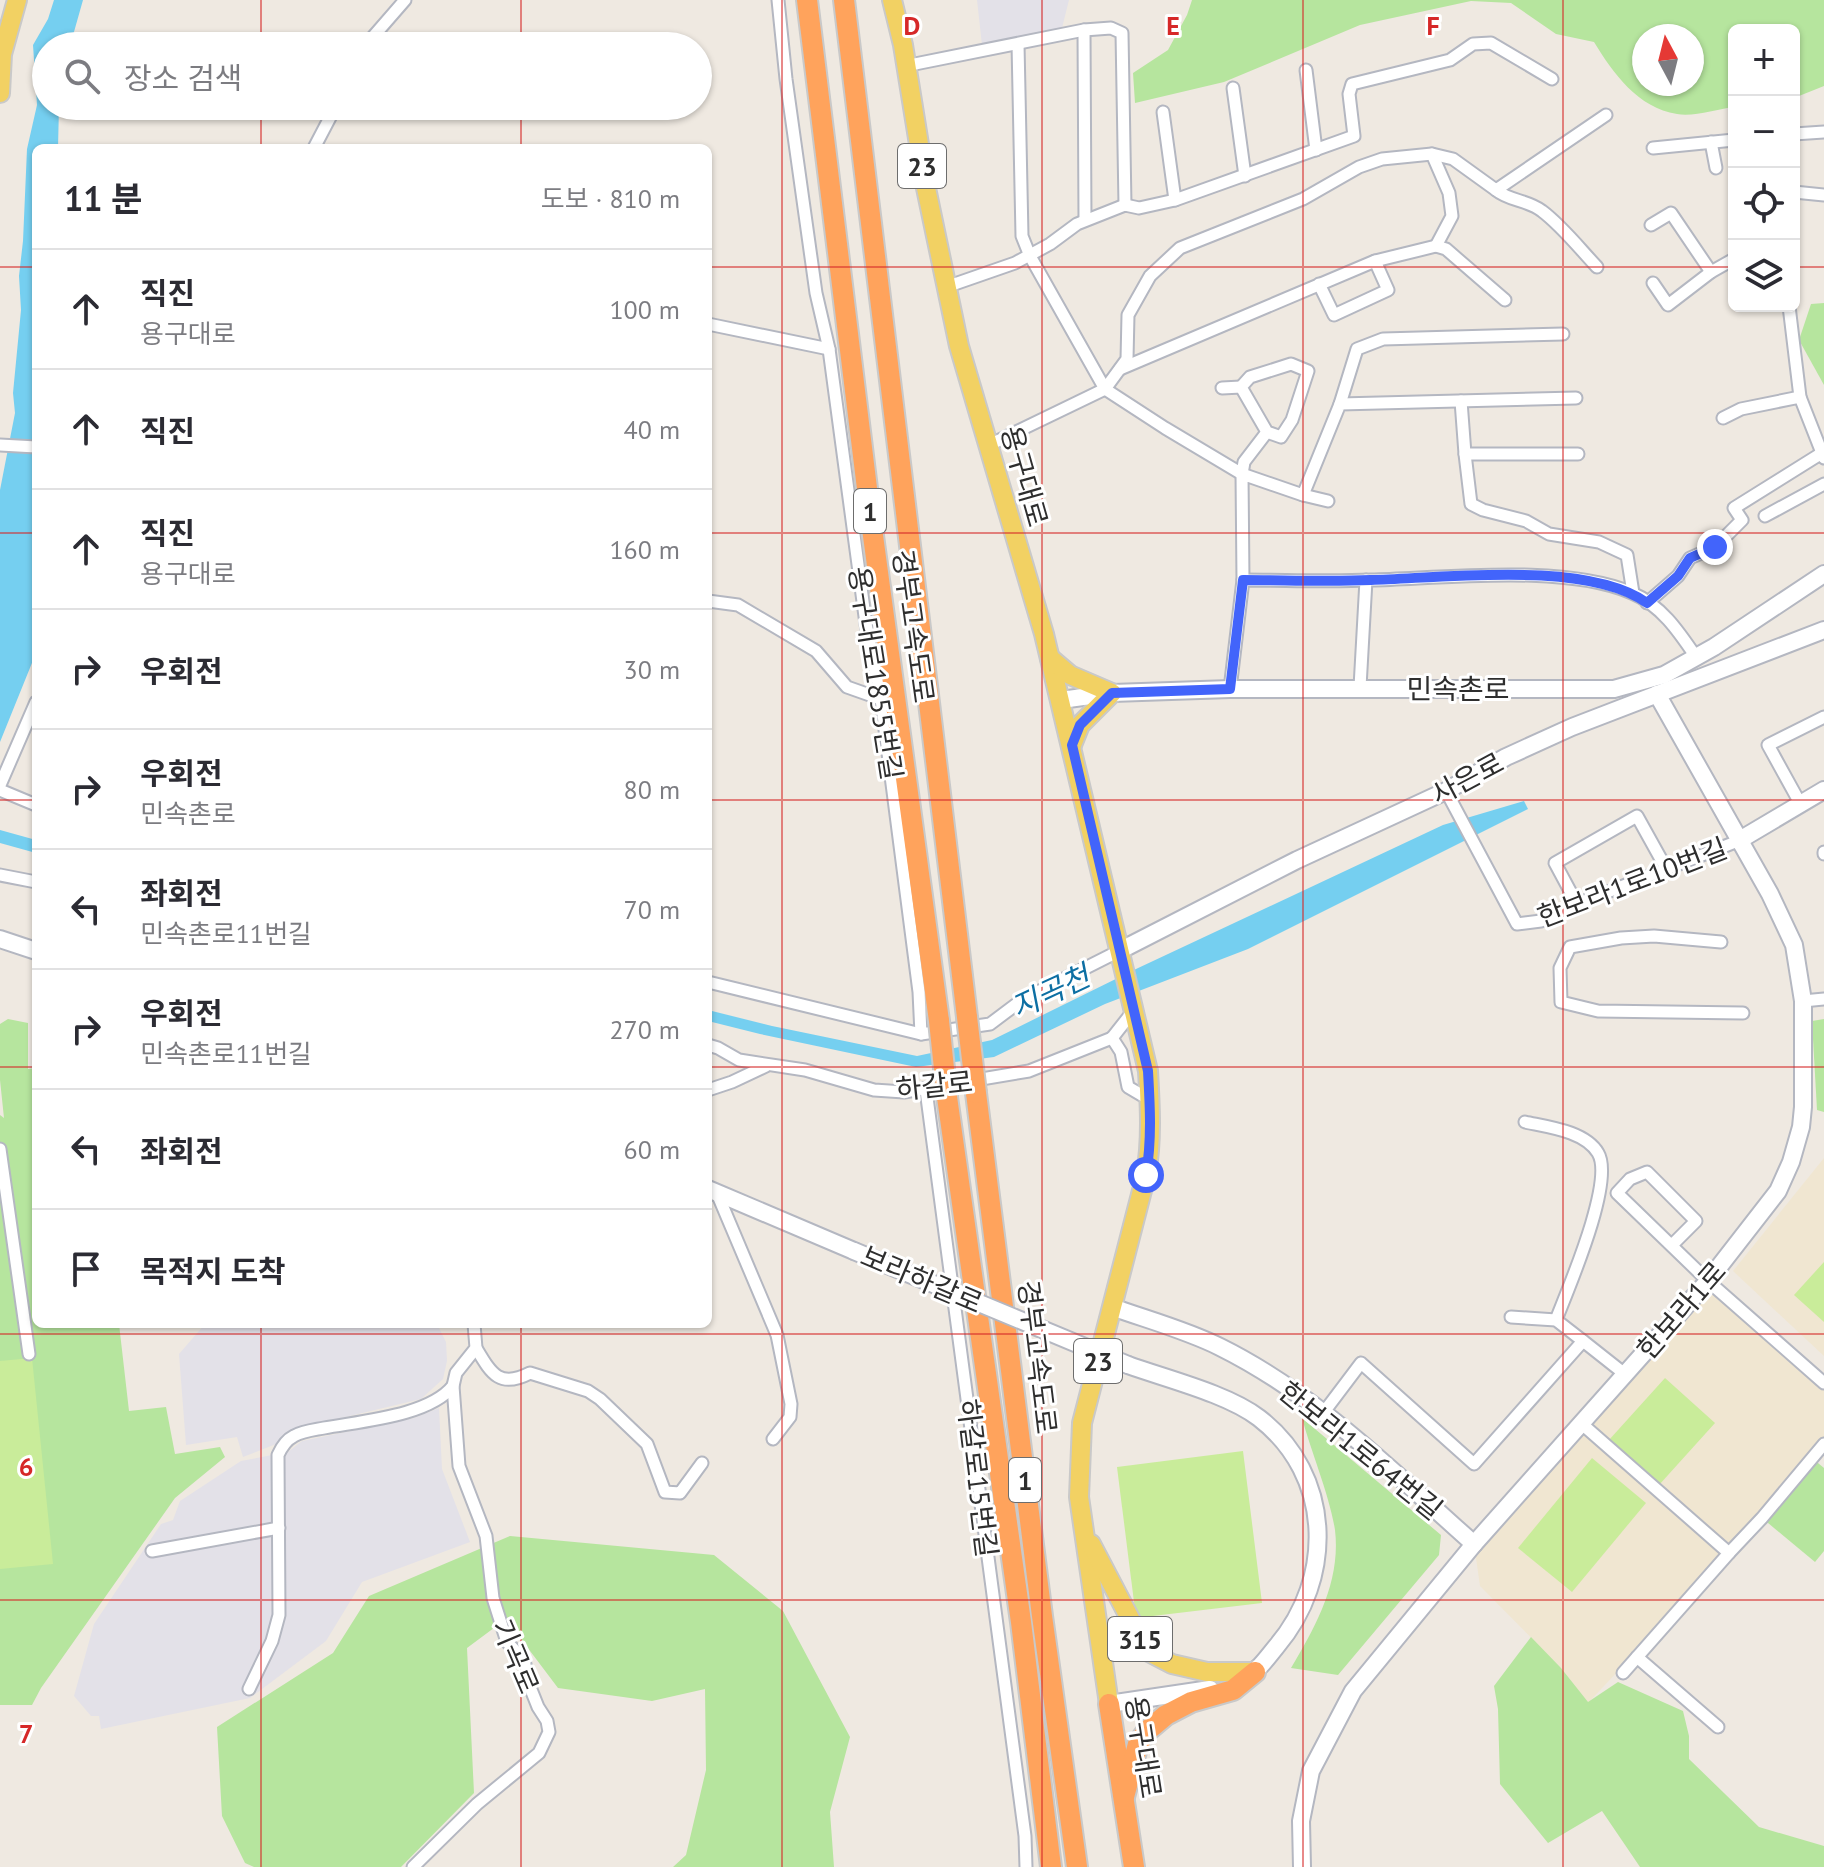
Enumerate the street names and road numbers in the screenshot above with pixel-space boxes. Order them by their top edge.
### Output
road number: 23 [898,144,946,188]
street label: 용구대로 [993,421,1057,531]
road number: 1 [854,489,886,533]
street label: 경부고속도로 [885,547,943,705]
street label: 용구대로1855번길 [841,564,911,782]
street label: 민속촌로 [1406,670,1510,707]
street label: 사은로 [1424,744,1510,812]
street label: 한보라1로10번길 [1532,829,1732,935]
street label: 하갈로 [894,1063,974,1107]
street label: 보라하갈로 [855,1237,989,1321]
street label: 한보라1로 [1628,1253,1734,1367]
street label: 경부고속도로 [1010,1278,1066,1436]
road number: 23 [1074,1339,1122,1383]
street label: 한보라1로64번길 [1272,1373,1450,1527]
street label: 하갈로15번길 [950,1397,1006,1559]
road number: 1 [1009,1458,1041,1502]
street label: 기곡로 [484,1613,548,1699]
road number: 315 [1108,1617,1172,1661]
street label: 용구대로 [1118,1693,1170,1801]

